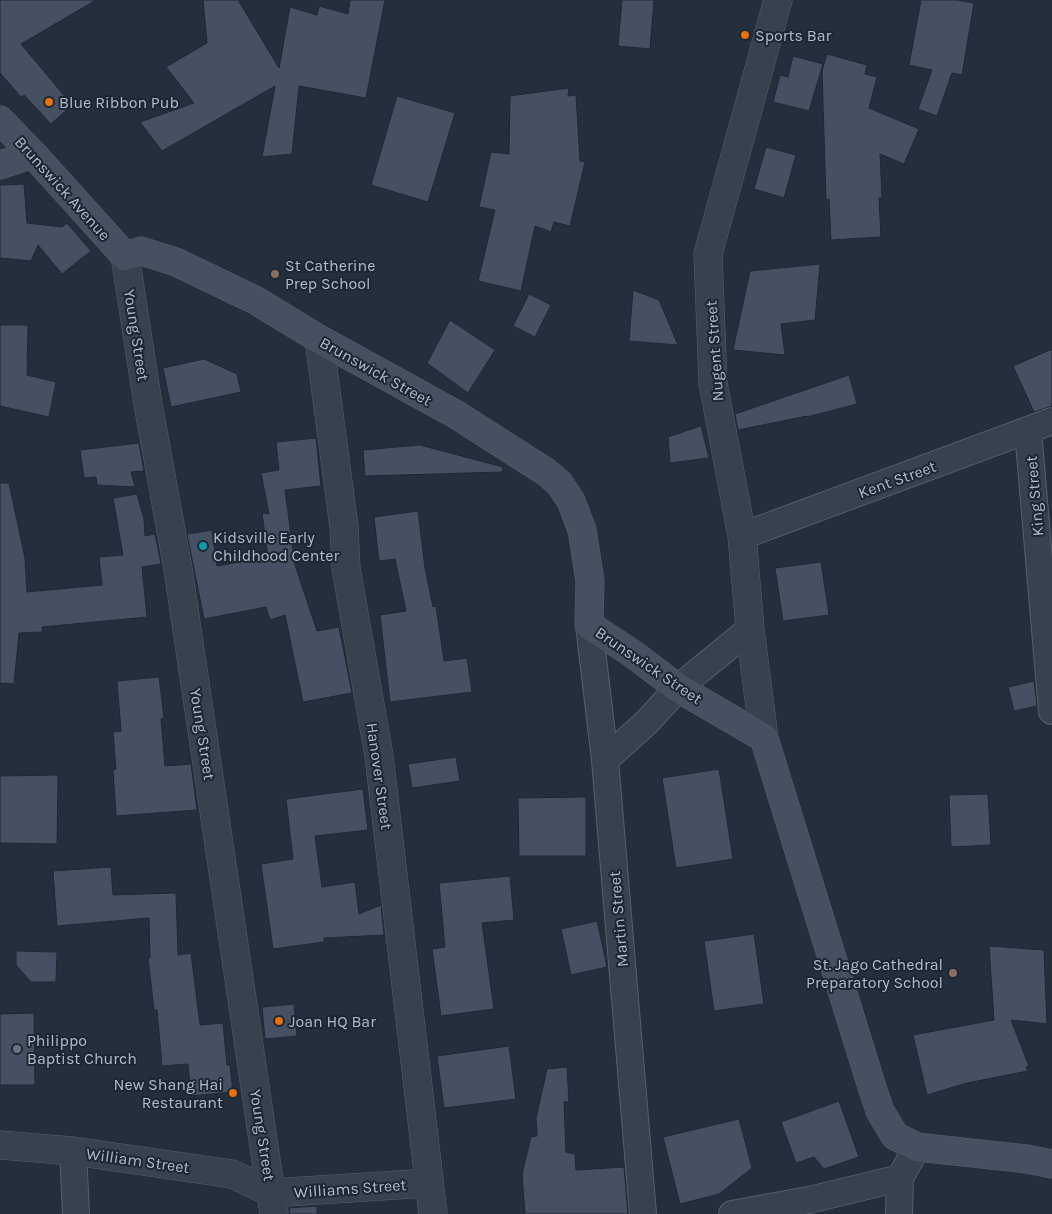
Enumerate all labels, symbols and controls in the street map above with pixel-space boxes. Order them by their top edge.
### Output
place label: Sports Bar [755,26,832,45]
marker: Sports Bar [739,29,751,41]
place label: Blue Ribbon Pub [59,93,179,112]
marker: Blue Ribbon Pub [43,96,55,108]
street label: Brunswick Avenue [11,132,114,244]
place label: St Catherine Prep School [285,256,375,293]
marker: St Catherine Prep School [269,268,281,280]
street label: Young Street [120,288,153,382]
street label: Nugent Street [701,300,728,402]
street label: Brunswick Street [317,333,435,410]
street label: King Street [1022,455,1047,537]
street label: Kent Street [856,457,939,502]
place label: Kidsville Early Childhood Center [213,528,340,565]
marker: Kidsville Early Childhood Center [197,540,209,552]
street label: Brunswick Street [592,623,706,708]
street label: Young Street [186,687,219,781]
street label: Hanover Street [363,721,396,831]
street label: Martin Street [605,870,632,968]
place label: St. Jago Cathedral Preparatory School [806,955,943,992]
marker: St. Jago Cathedral Preparatory School [947,967,959,979]
place label: Joan HQ Bar [289,1012,376,1031]
marker: Joan HQ Bar [273,1015,285,1027]
place label: Philippo Baptist Church [27,1031,137,1068]
marker: Philippo Baptist Church [11,1043,23,1055]
place label: New Shang Hai Restaurant [114,1075,223,1112]
marker: New Shang Hai Restaurant [227,1087,239,1099]
street label: Young Street [246,1088,279,1182]
street label: William Street [85,1144,191,1177]
street label: Williams Street [293,1175,407,1202]

